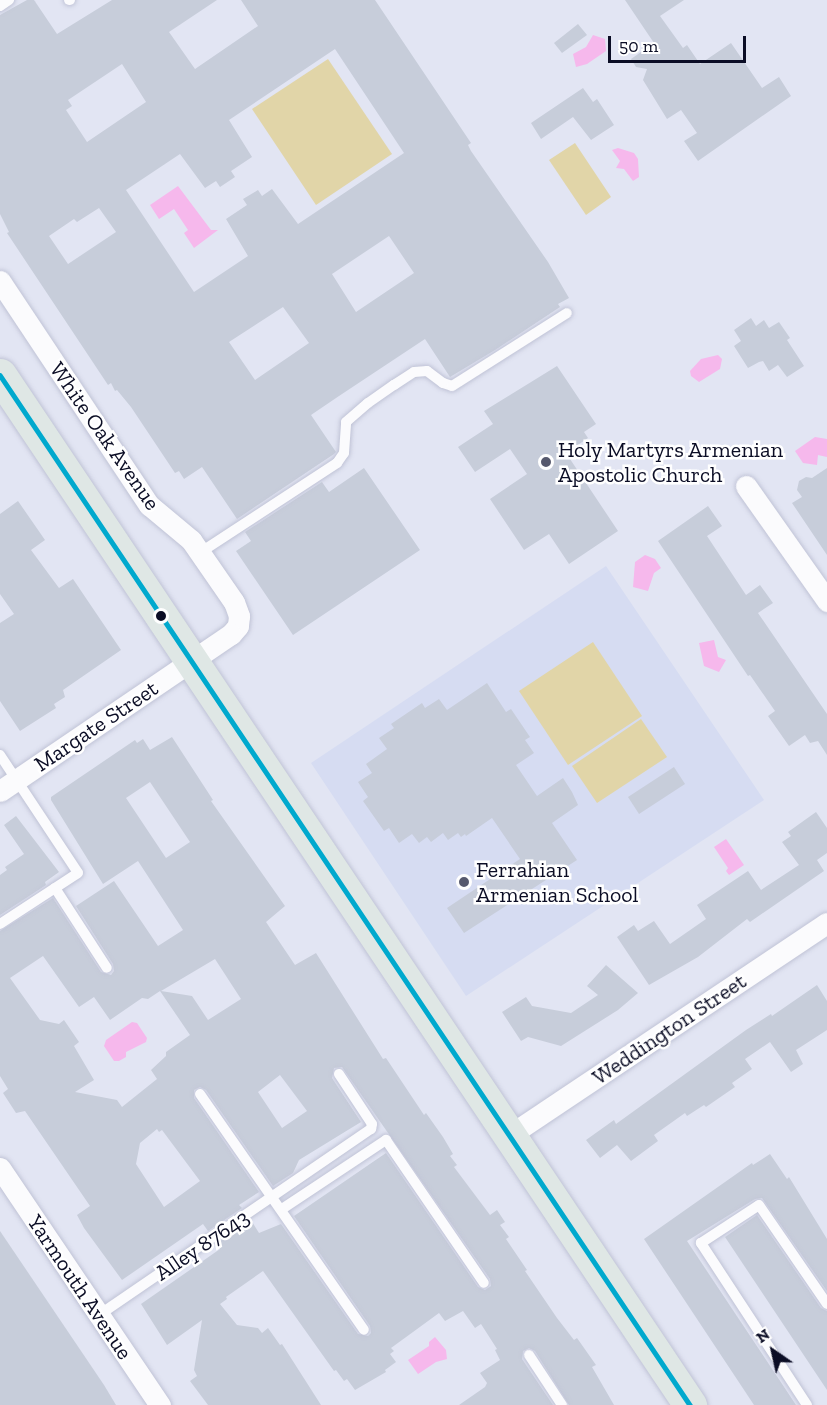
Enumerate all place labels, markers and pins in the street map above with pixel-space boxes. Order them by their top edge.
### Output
place label: Holy Martyrs Armenian Apostolic Church [558,436,784,488]
marker: Holy Martyrs Armenian Apostolic Church [539,455,553,469]
unlabelled marker [155,610,167,622]
place label: Ferrahian Armenian School [476,856,638,908]
marker: Ferrahian Armenian School [457,875,471,889]

